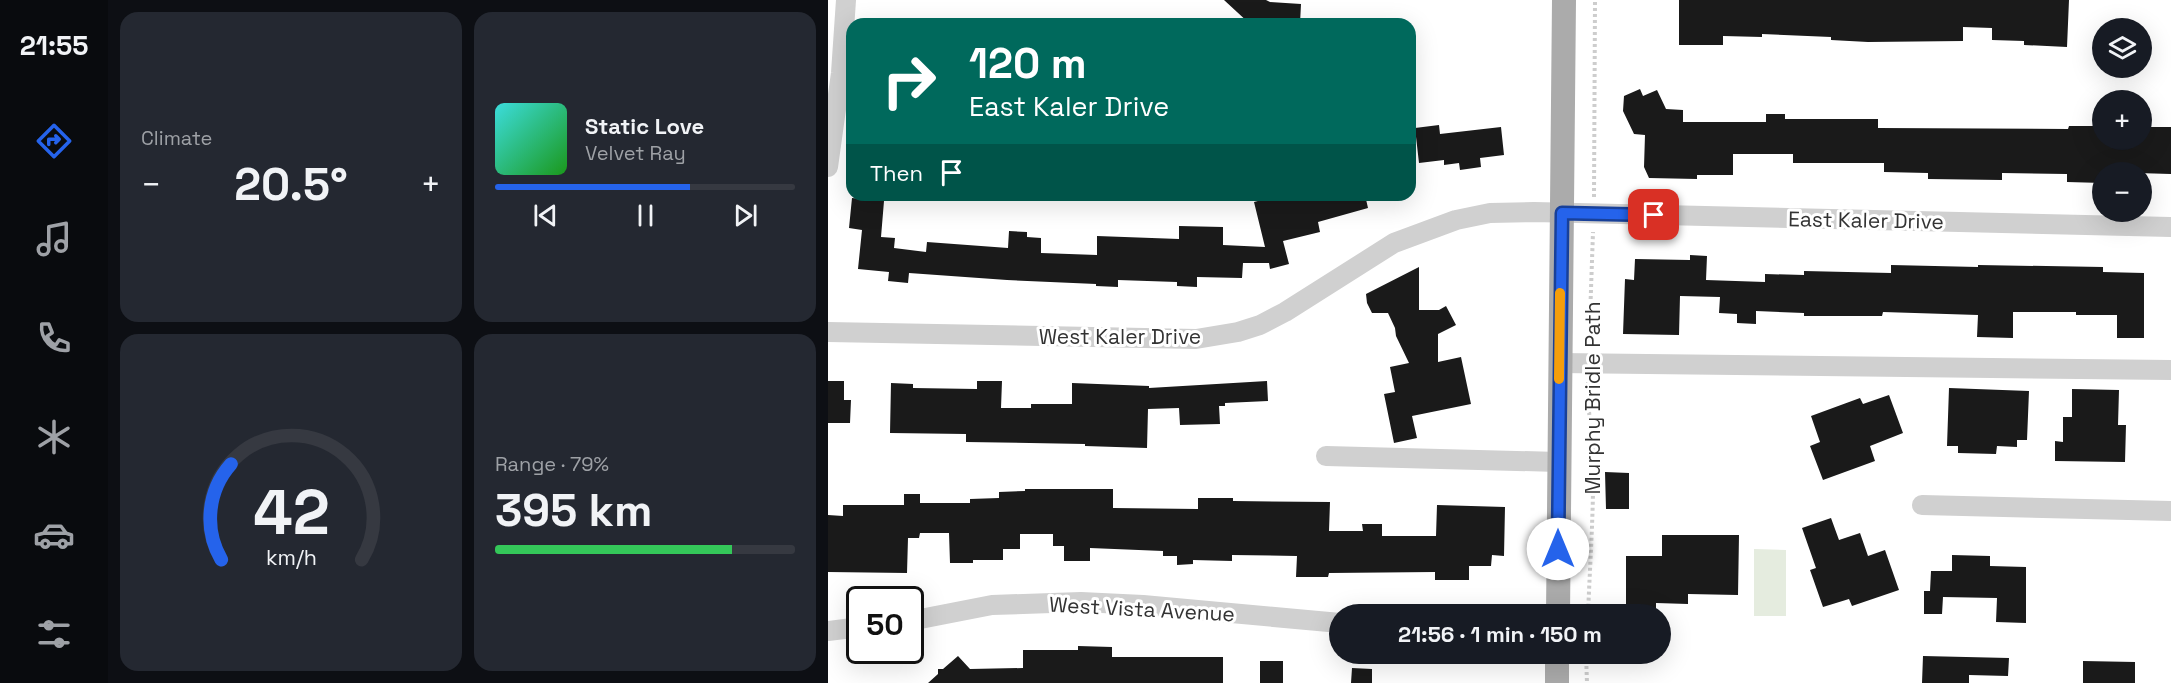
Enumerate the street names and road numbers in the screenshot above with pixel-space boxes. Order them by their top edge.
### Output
street label: East Kaler Drive [1788,205,1944,235]
street label: Murphy Bridle Path [1579,301,1606,495]
street label: West Kaler Drive [1039,323,1201,350]
street label: West Vista Avenue [1048,591,1236,627]

